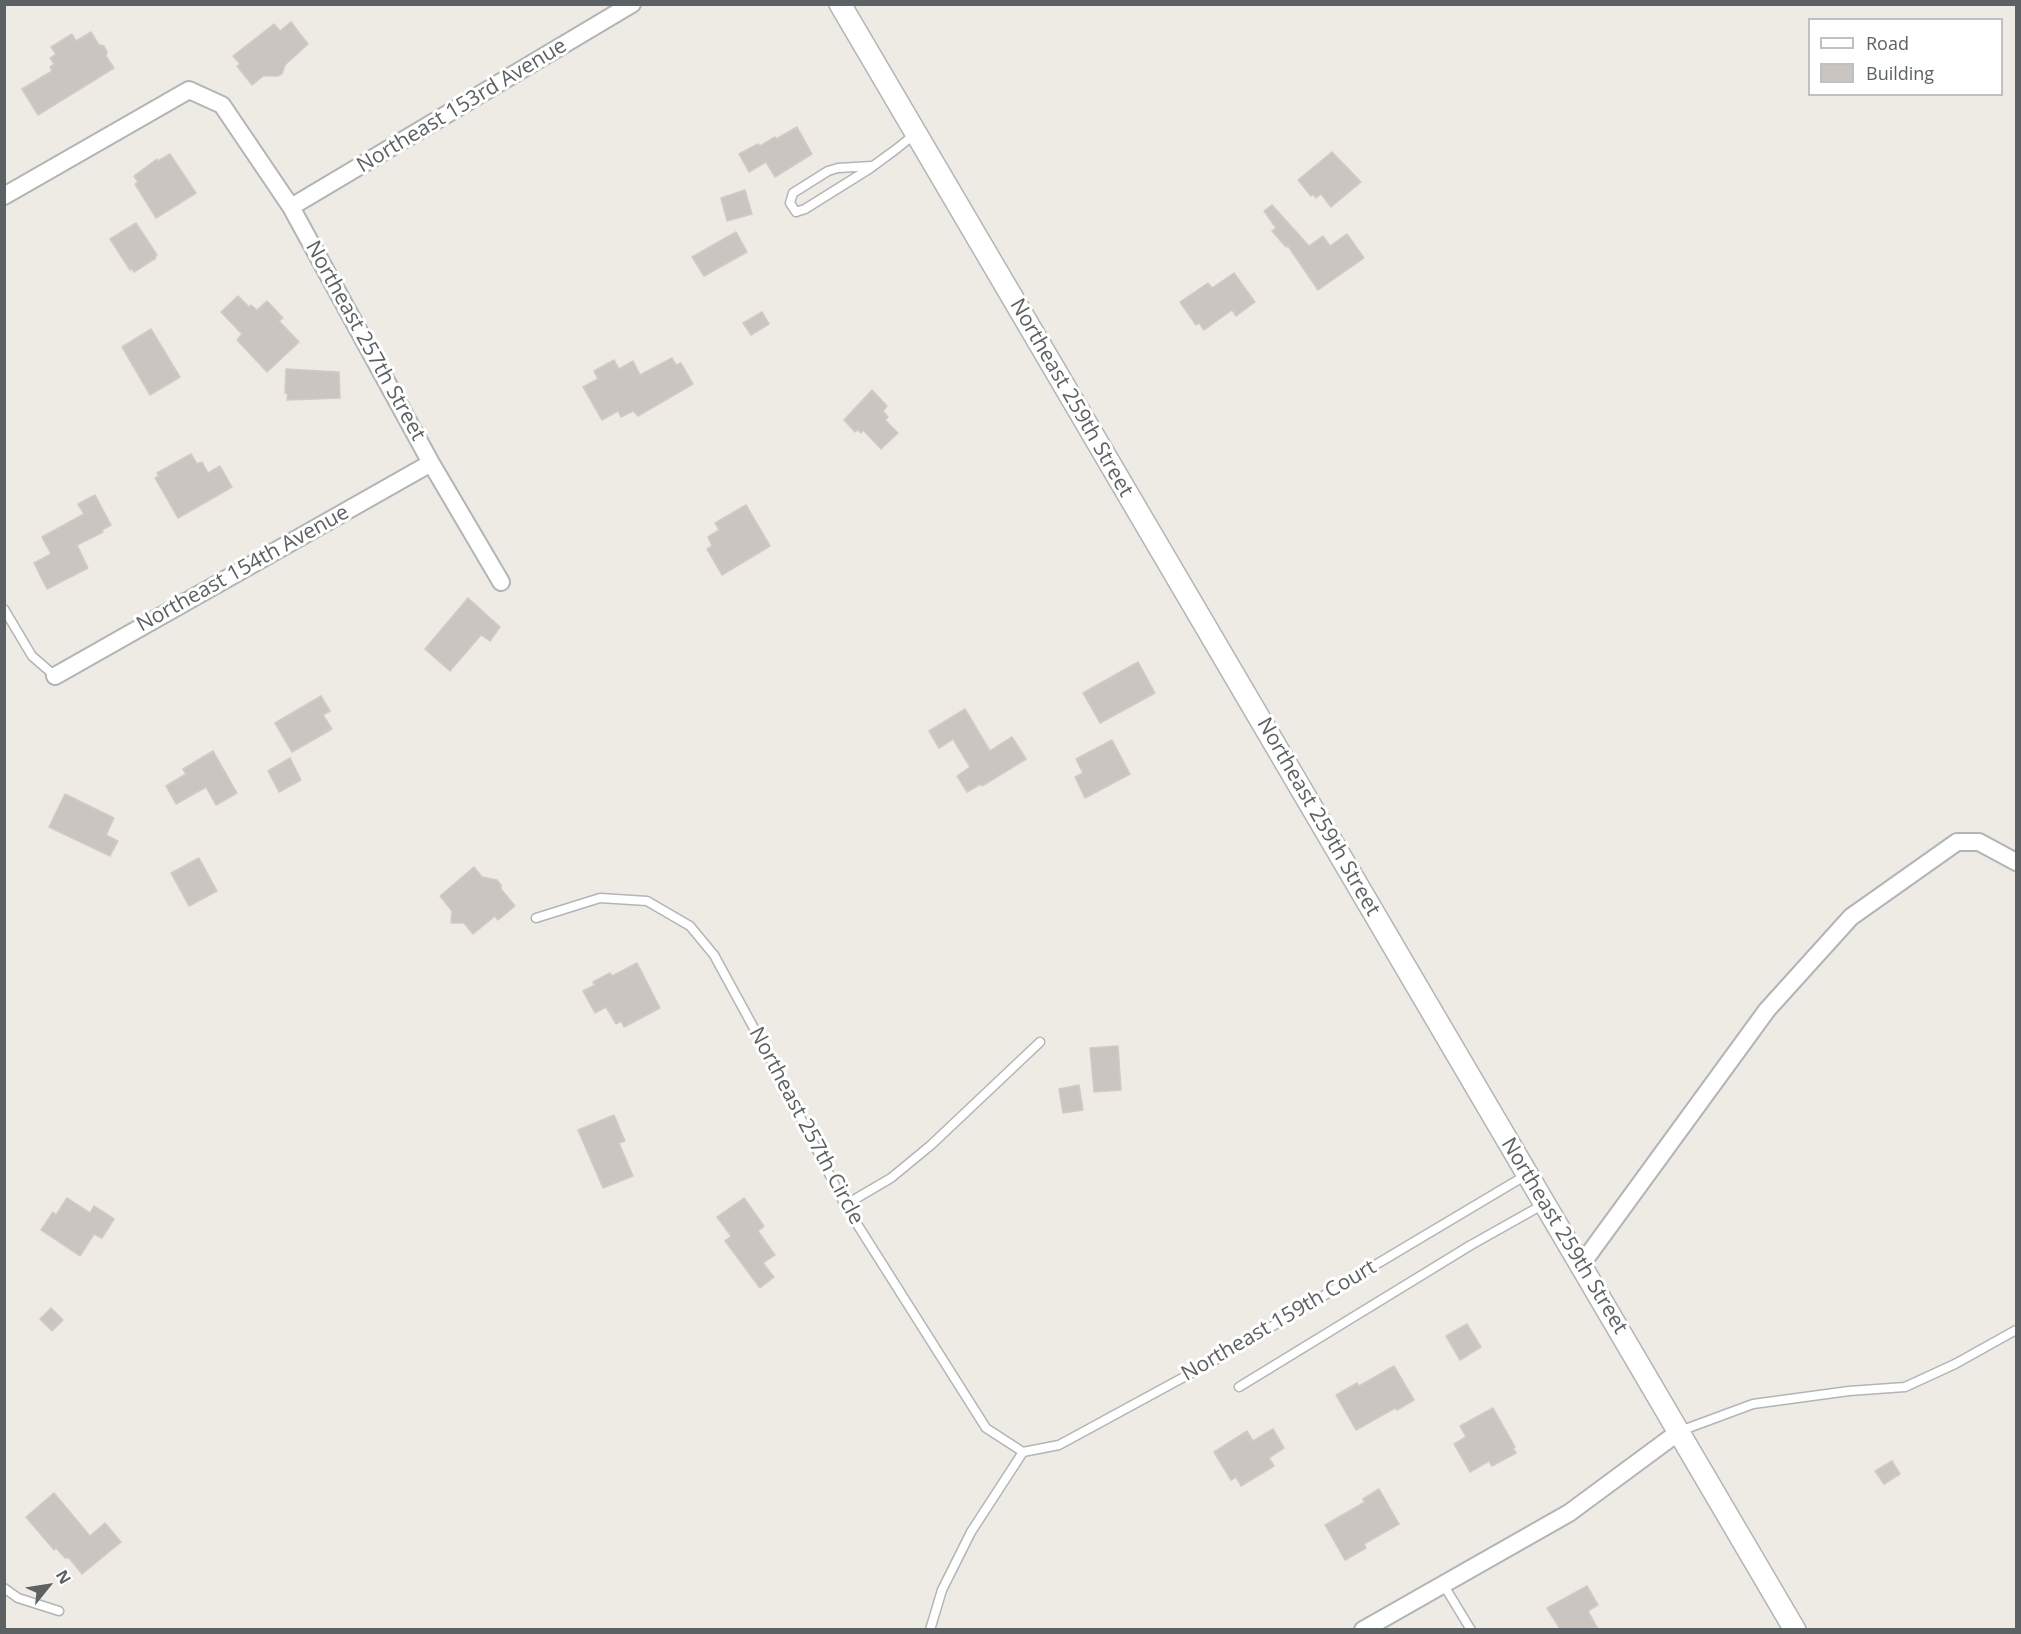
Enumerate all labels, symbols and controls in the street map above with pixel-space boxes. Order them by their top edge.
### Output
legend [1808,18,2003,96]
text: Road [1866,31,1909,55]
street label: Northeast 153rd Avenue [353,33,571,179]
text: Building [1866,61,1934,85]
street label: Northeast 257th Street [300,237,430,445]
street label: Northeast 259th Street [1004,295,1138,501]
street label: Northeast 154th Avenue [132,500,354,638]
street label: Northeast 259th Street [1251,714,1385,920]
street label: Northeast 257th Circle [743,1023,869,1229]
street label: Northeast 259th Street [1495,1133,1633,1339]
street label: Northeast 159th Court [1177,1255,1381,1387]
north arrow [18,1556,78,1616]
text: N [51,1566,76,1588]

